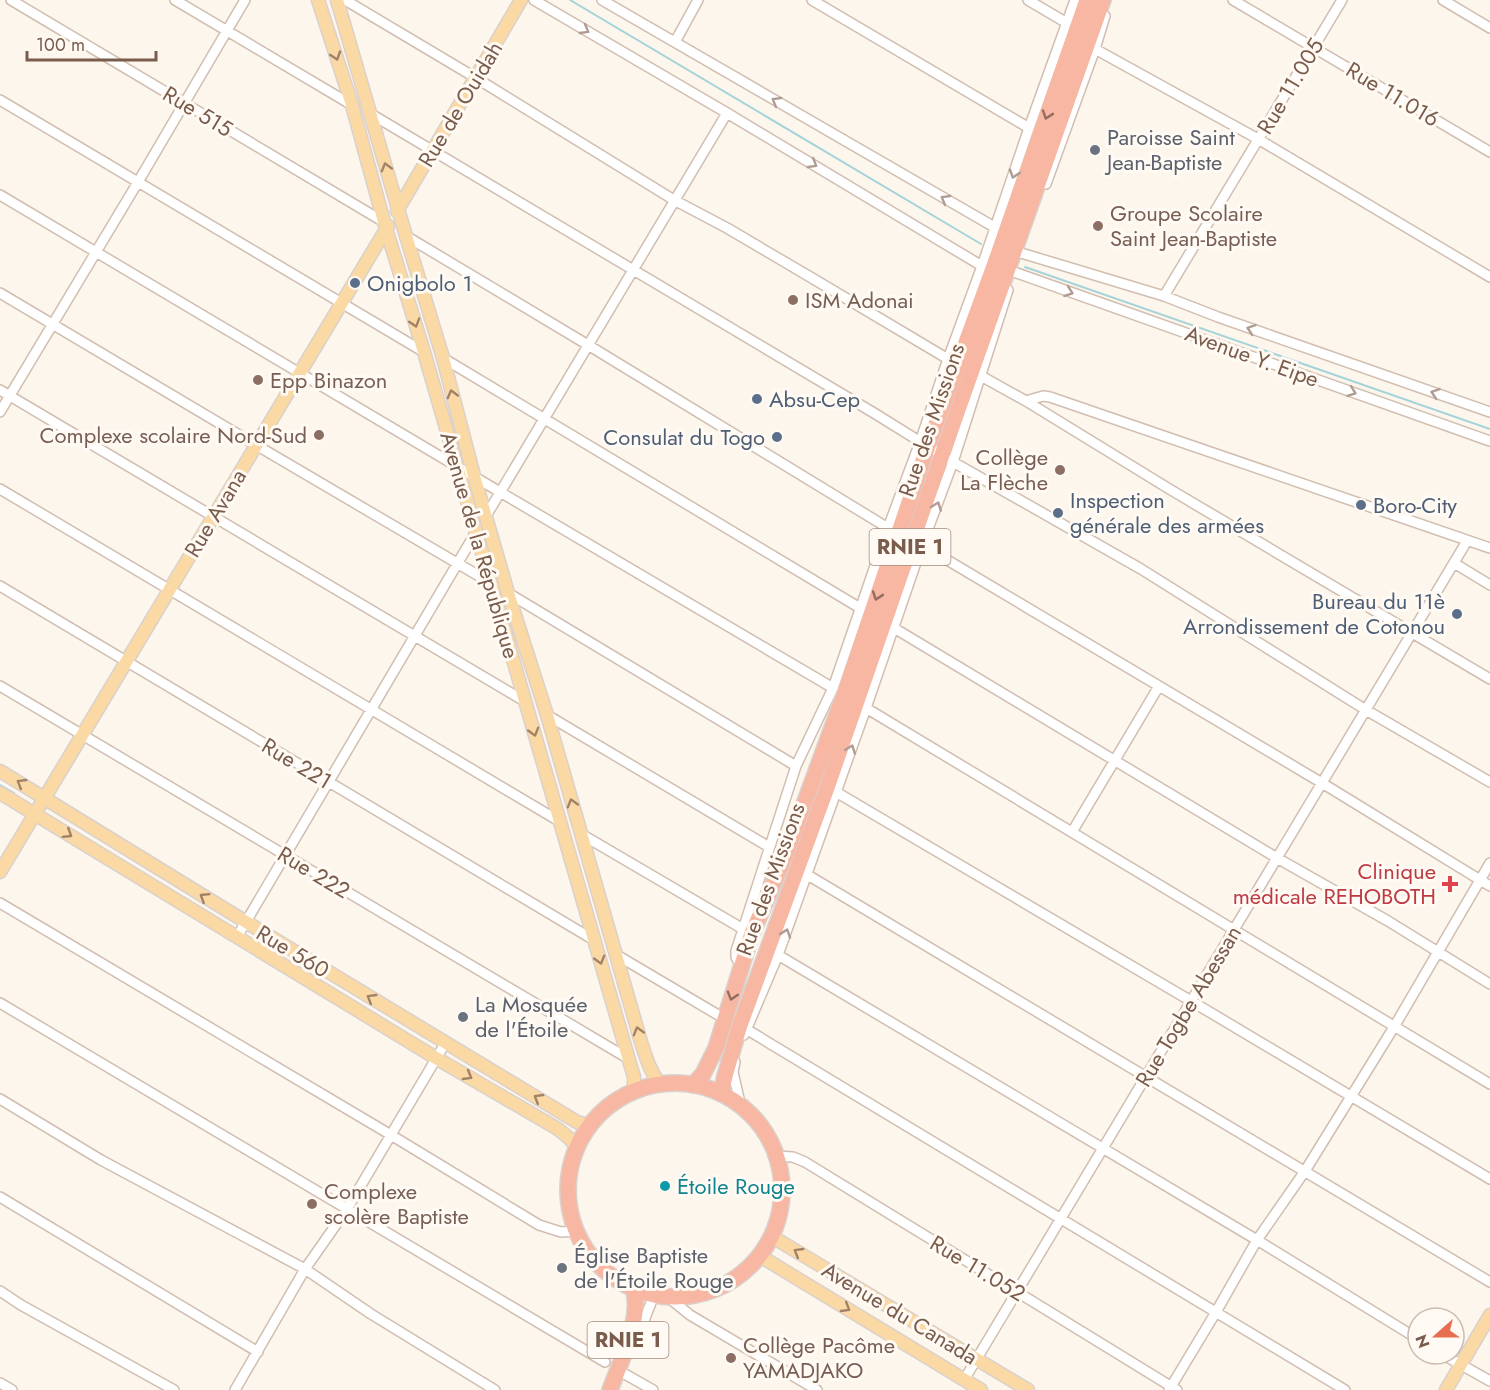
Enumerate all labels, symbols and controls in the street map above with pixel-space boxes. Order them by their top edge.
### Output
one-way arrow [579,22,589,34]
scale bar [27,24,156,62]
text: 100 m [36,32,85,58]
street label: Rue 11.005 [1249,32,1331,140]
street label: Rue de Ouidah [410,35,510,173]
one-way arrow [329,50,341,61]
street label: Rue 11.016 [1340,54,1446,134]
street label: Rue 515 [157,78,239,144]
one-way arrow [772,97,782,108]
one-way arrow [1041,109,1054,120]
place label: Paroisse Saint Jean-Baptiste [1104,121,1235,178]
marker: Paroisse Saint Jean-Baptiste [1088,143,1102,157]
one-way arrow [807,157,817,169]
one-way arrow [381,162,393,173]
one-way arrow [1008,168,1021,179]
one-way arrow [941,195,951,206]
place label: Groupe Scolaire Saint Jean-Baptiste [1110,197,1277,254]
marker: Groupe Scolaire Saint Jean-Baptiste [1091,219,1105,233]
place label: Onigbolo 1 [367,267,472,299]
marker: Onigbolo 1 [348,276,362,290]
place label: ISM Adonai [805,284,914,316]
one-way arrow [1063,284,1074,297]
marker: ISM Adonai [786,293,800,307]
one-way arrow [408,317,420,328]
street label: Avenue Y. Eipe [1181,317,1323,395]
one-way arrow [1246,323,1257,336]
street label: Rue des Missions [890,339,972,501]
place label: Epp Binazon [270,364,387,396]
marker: Epp Binazon [251,373,265,387]
place label: Absu-Cep [769,383,860,415]
one-way arrow [1346,384,1356,397]
one-way arrow [1430,388,1441,400]
one-way arrow [447,389,460,399]
marker: Absu-Cep [750,392,764,406]
place label: Complexe scolaire Nord-Sud [40,419,307,451]
place label: Consulat du Togo [603,421,765,453]
marker: Complexe scolaire Nord-Sud [312,428,326,442]
street label: Avenue de la République [432,428,528,662]
marker: Consulat du Togo [770,430,784,444]
place label: Collège La Flèche [960,441,1048,498]
street label: Rue Avana [176,463,254,563]
marker: Collège La Flèche [1053,463,1067,477]
place label: Inspection générale des armées [1070,484,1264,541]
place label: Boro-City [1373,489,1457,521]
marker: Boro-City [1354,498,1368,512]
one-way arrow [929,501,942,512]
marker: Inspection générale des armées [1051,506,1065,520]
road number: RNIE 1 [870,529,950,565]
place label: Bureau du 11è Arrondissement de Cotonou [1183,585,1445,642]
one-way arrow [872,590,885,601]
marker: Bureau du 11è Arrondissement de Cotonou [1450,607,1464,621]
one-way arrow [527,726,539,737]
street label: Rue 221 [256,730,338,796]
one-way arrow [844,744,857,755]
one-way arrow [17,779,27,790]
one-way arrow [567,798,579,809]
street label: Rue des Missions [728,798,813,960]
one-way arrow [62,826,72,838]
street label: Rue 222 [272,838,356,906]
place label: Clinique médicale REHOBOTH [1233,855,1436,912]
marker: Clinique médicale REHOBOTH [1441,875,1459,893]
one-way arrow [200,892,210,904]
street label: Rue 560 [250,917,336,985]
street label: Rue Togbe Abessan [1127,919,1249,1093]
one-way arrow [779,928,791,939]
one-way arrow [593,954,605,965]
place label: La Mosquée de l'Étoile [475,988,588,1045]
one-way arrow [727,990,739,1001]
one-way arrow [367,993,377,1005]
marker: La Mosquée de l'Étoile [456,1010,470,1024]
one-way arrow [633,1026,645,1037]
one-way arrow [462,1069,472,1081]
one-way arrow [534,1094,544,1106]
place label: Étoile Rouge [677,1170,795,1202]
place label: Complexe scolère Baptiste [324,1175,469,1232]
marker: Étoile Rouge [658,1179,672,1193]
marker: Complexe scolère Baptiste [305,1197,319,1211]
street label: Rue 11.052 [924,1227,1032,1309]
place label: Église Baptiste de l'Étoile Rouge [574,1239,734,1296]
one-way arrow [794,1248,804,1260]
street label: Avenue du Canada [816,1254,984,1372]
marker: Église Baptiste de l'Étoile Rouge [555,1261,569,1275]
one-way arrow [840,1301,850,1312]
north arrow [1406,1306,1466,1366]
road number: RNIE 1 [588,1322,668,1358]
place label: Collège Pacôme YAMADJAKO [743,1329,895,1386]
text: N [1409,1331,1435,1351]
marker: Collège Pacôme YAMADJAKO [724,1351,738,1365]

